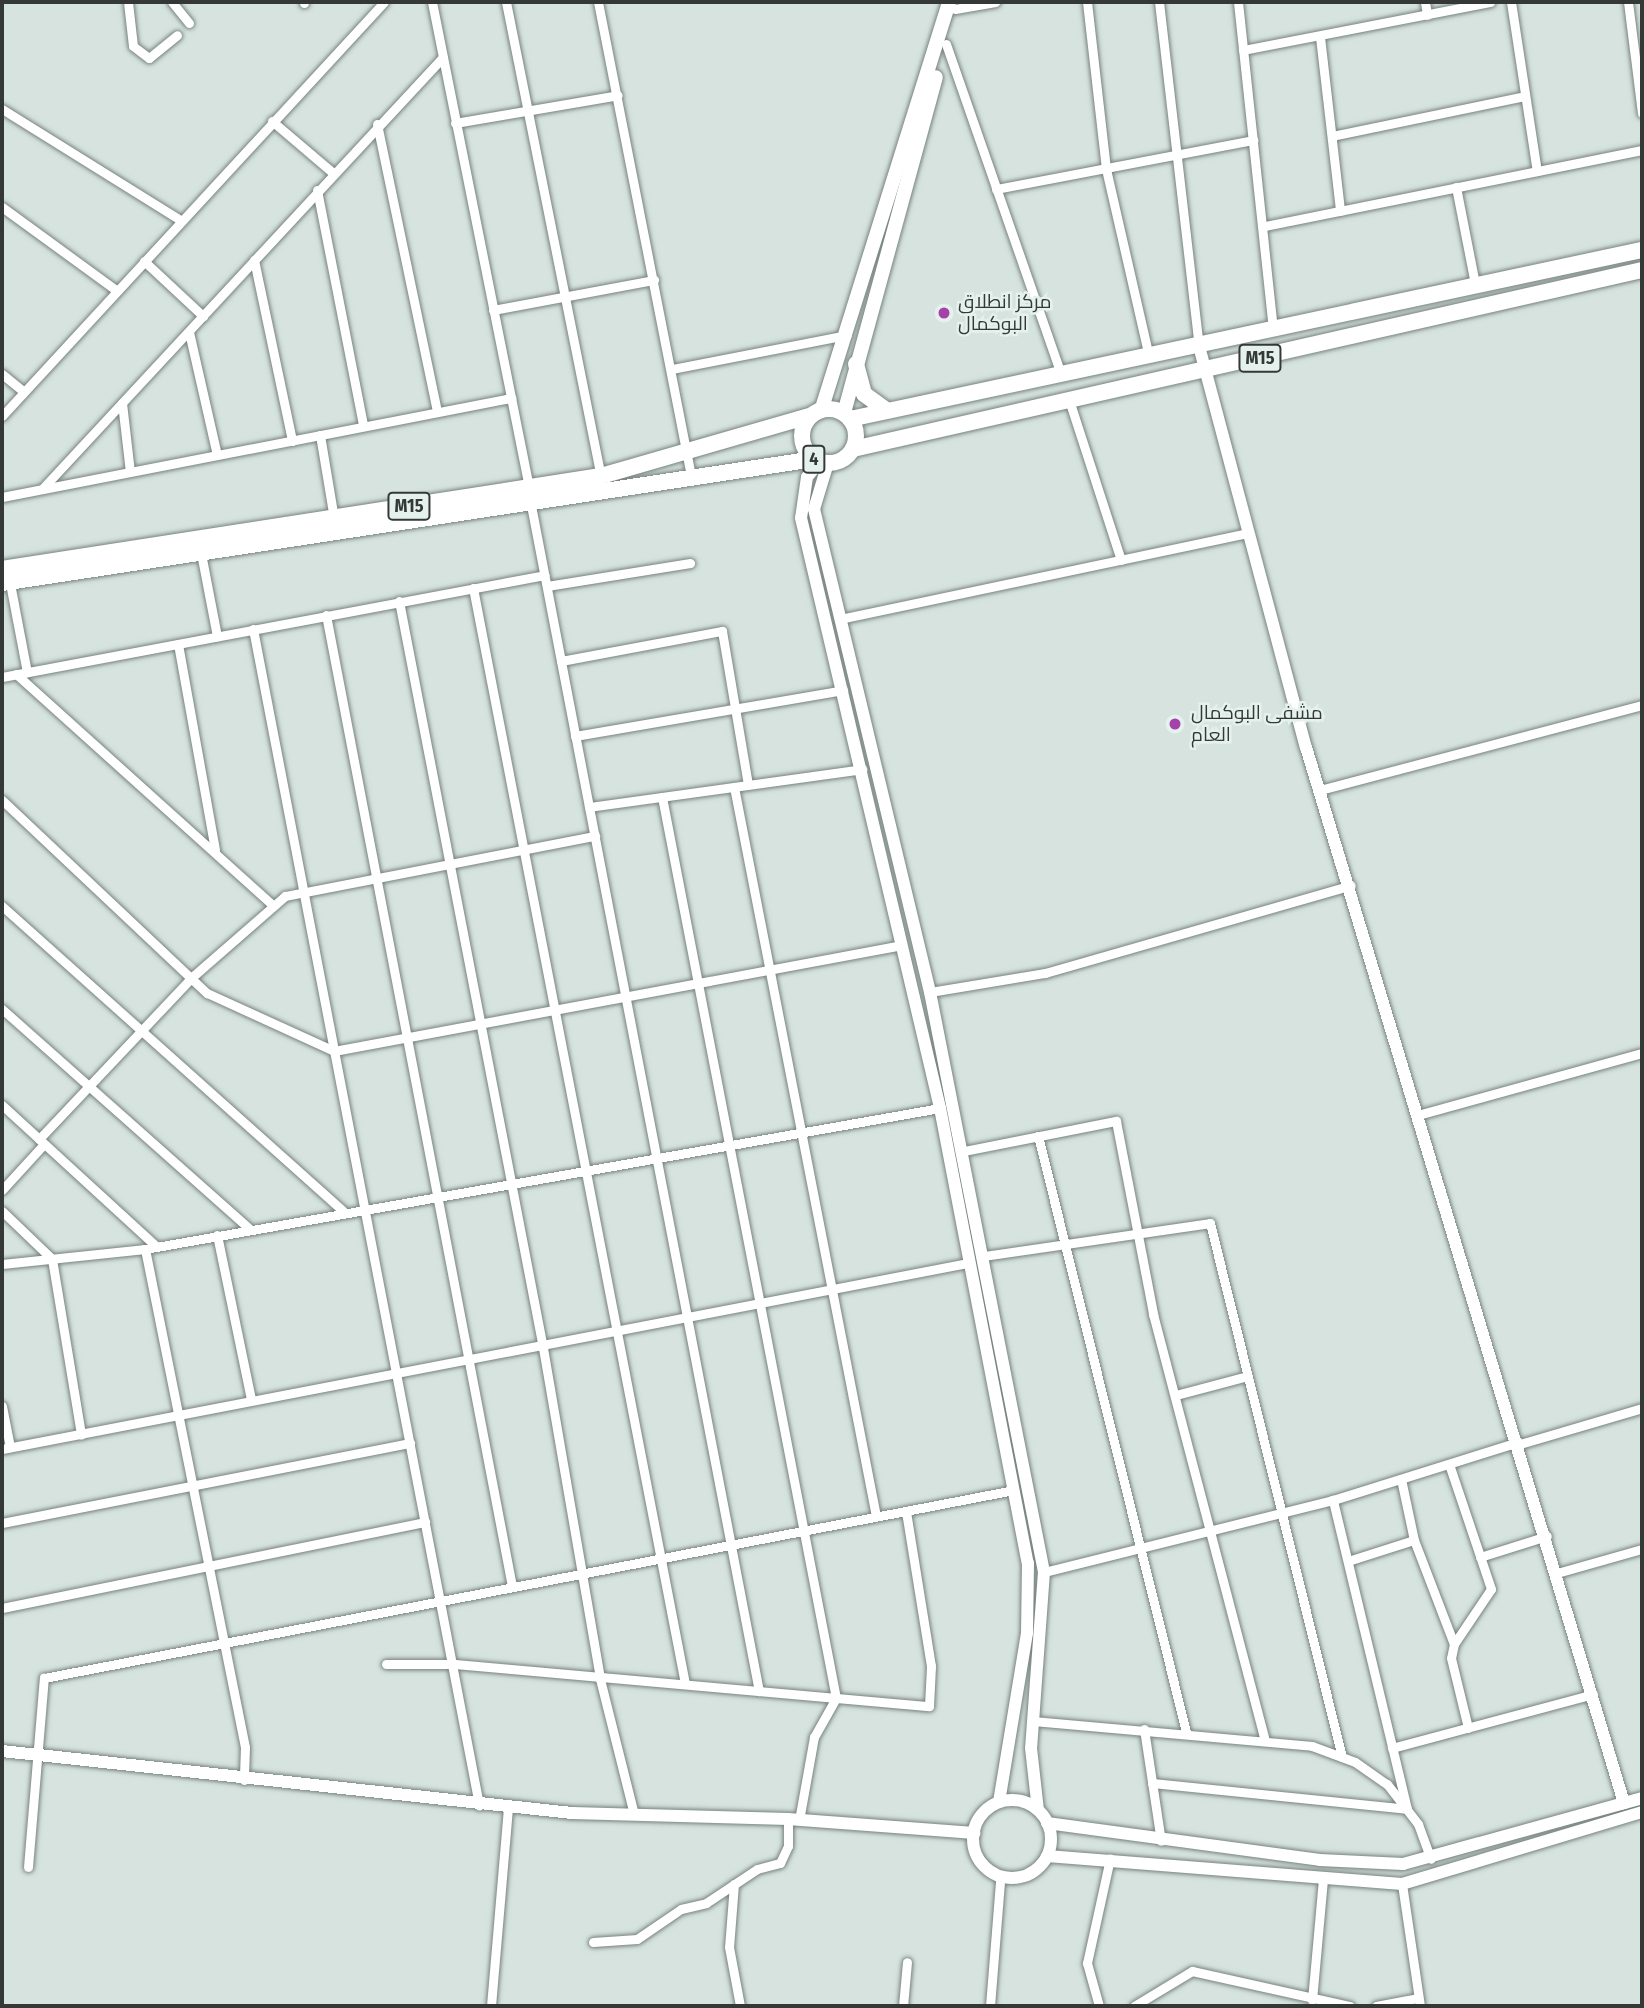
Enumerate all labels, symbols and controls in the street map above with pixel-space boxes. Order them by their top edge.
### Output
place label: مركز انطلاق البوكمال [958,291,1051,335]
marker: مركز انطلاق البوكمال [936,305,952,321]
road number: M15 [1237,344,1283,372]
road number: 4 [802,444,826,474]
road number: M15 [386,492,432,520]
place label: مشفى البوكمال العام [1191,702,1323,746]
marker: مشفى البوكمال العام [1165,714,1185,734]

